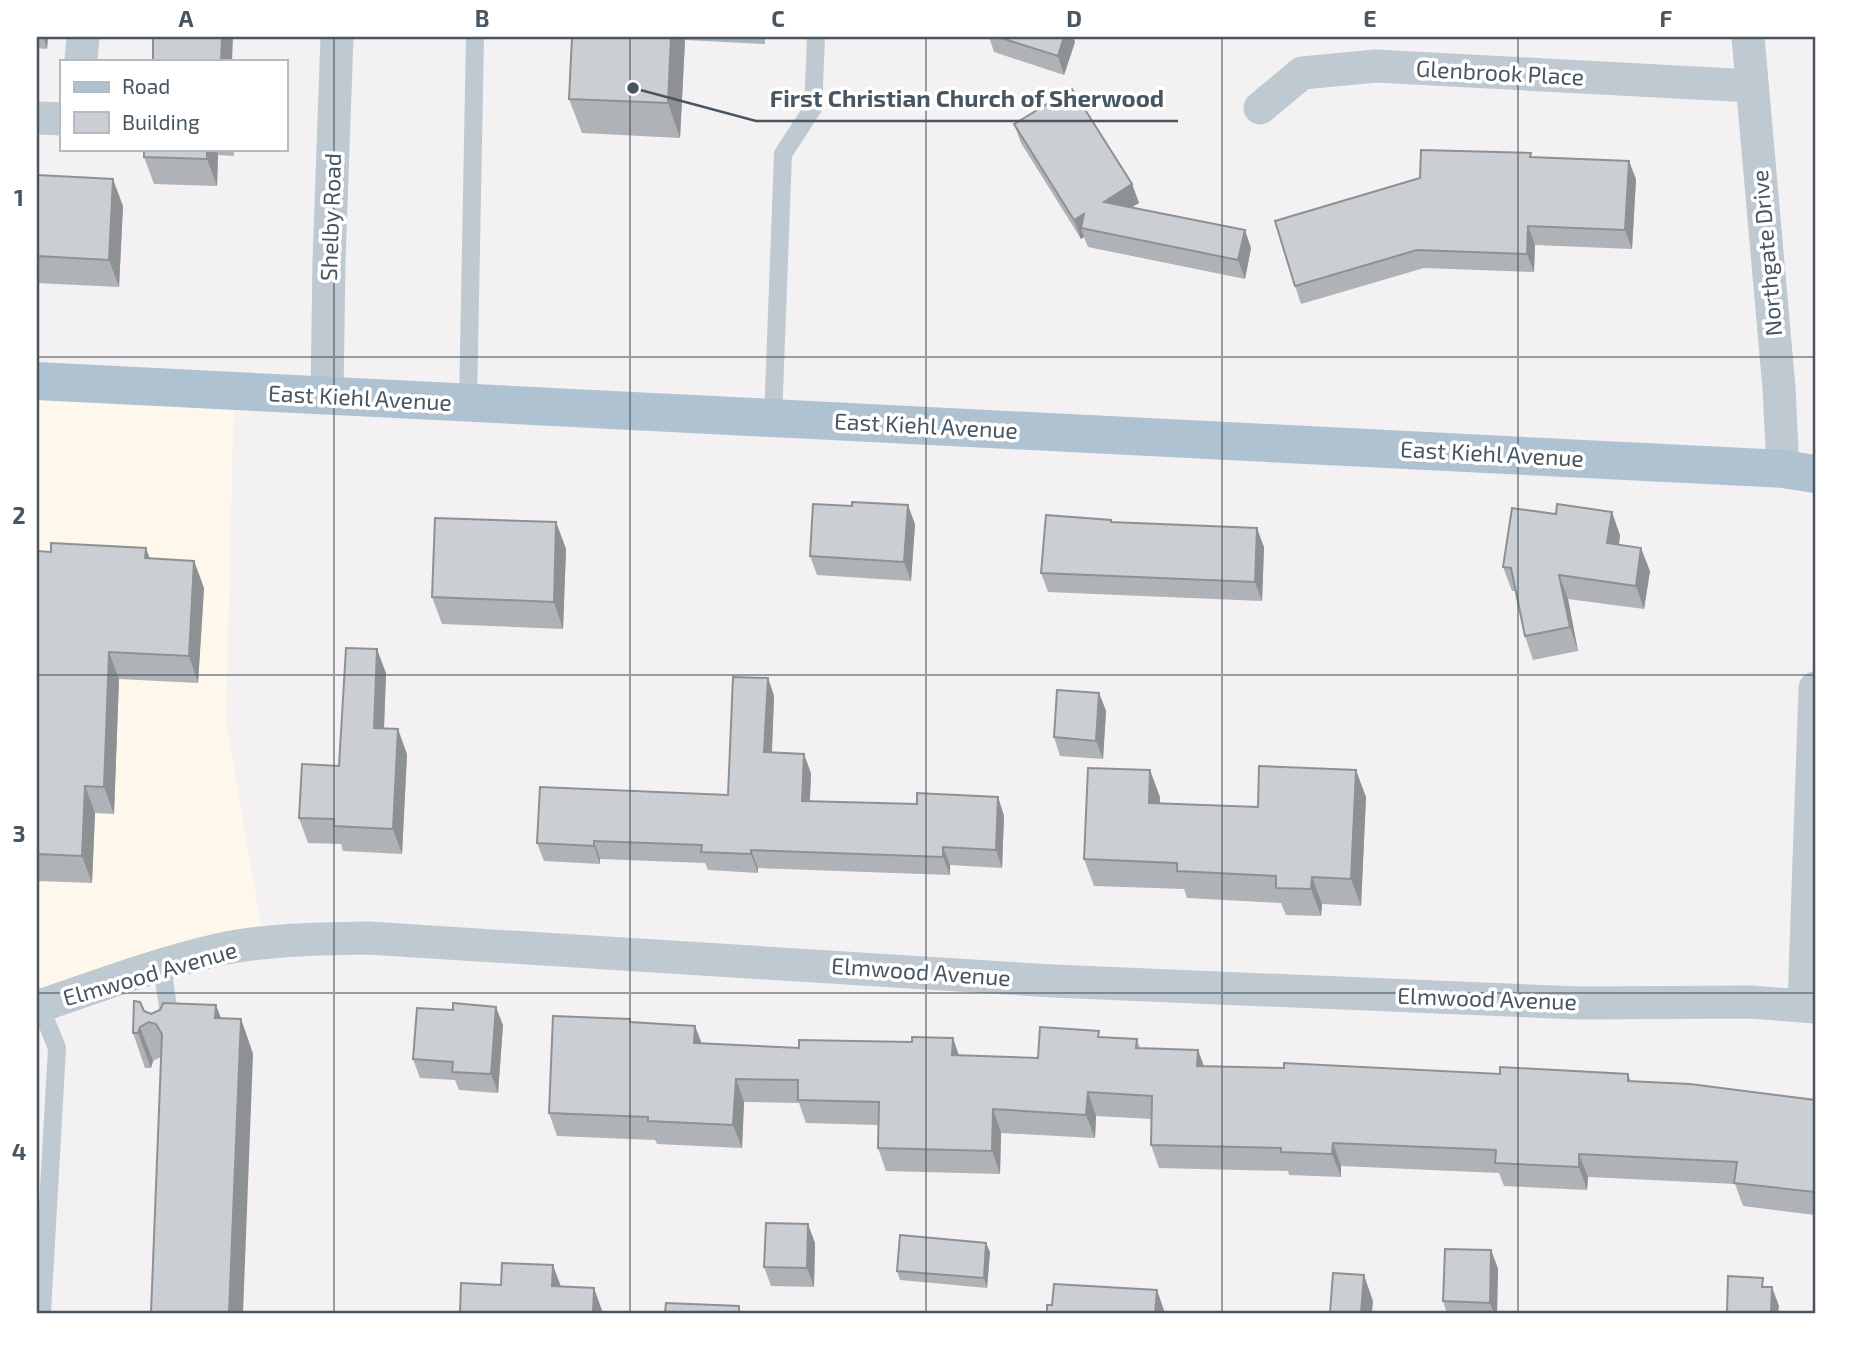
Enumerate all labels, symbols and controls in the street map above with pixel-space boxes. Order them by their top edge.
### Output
text: A [178,4,194,32]
text: B [475,4,489,32]
text: C [771,4,785,32]
text: D [1066,4,1082,32]
text: E [1363,4,1377,32]
text: F [1660,4,1673,32]
street label: Glenbrook Place [1415,54,1585,90]
legend [60,60,287,150]
text: Road [122,73,170,98]
callout: First Christian Church of Sherwood [756,76,1178,121]
text: First Christian Church of Sherwood [770,83,1164,112]
text: Building [122,109,200,134]
street label: Shelby Road [314,152,346,282]
street label: Northgate Drive [1745,169,1787,337]
text: 1 [14,183,24,211]
street label: East Kiehl Avenue [267,378,453,416]
street label: East Kiehl Avenue [833,406,1019,444]
street label: East Kiehl Avenue [1399,434,1585,472]
text: 2 [12,501,26,529]
text: 3 [12,819,26,847]
street label: Elmwood Avenue [59,935,240,1011]
street label: Elmwood Avenue [830,951,1012,991]
street label: Elmwood Avenue [1397,981,1577,1015]
text: 4 [12,1137,26,1165]

